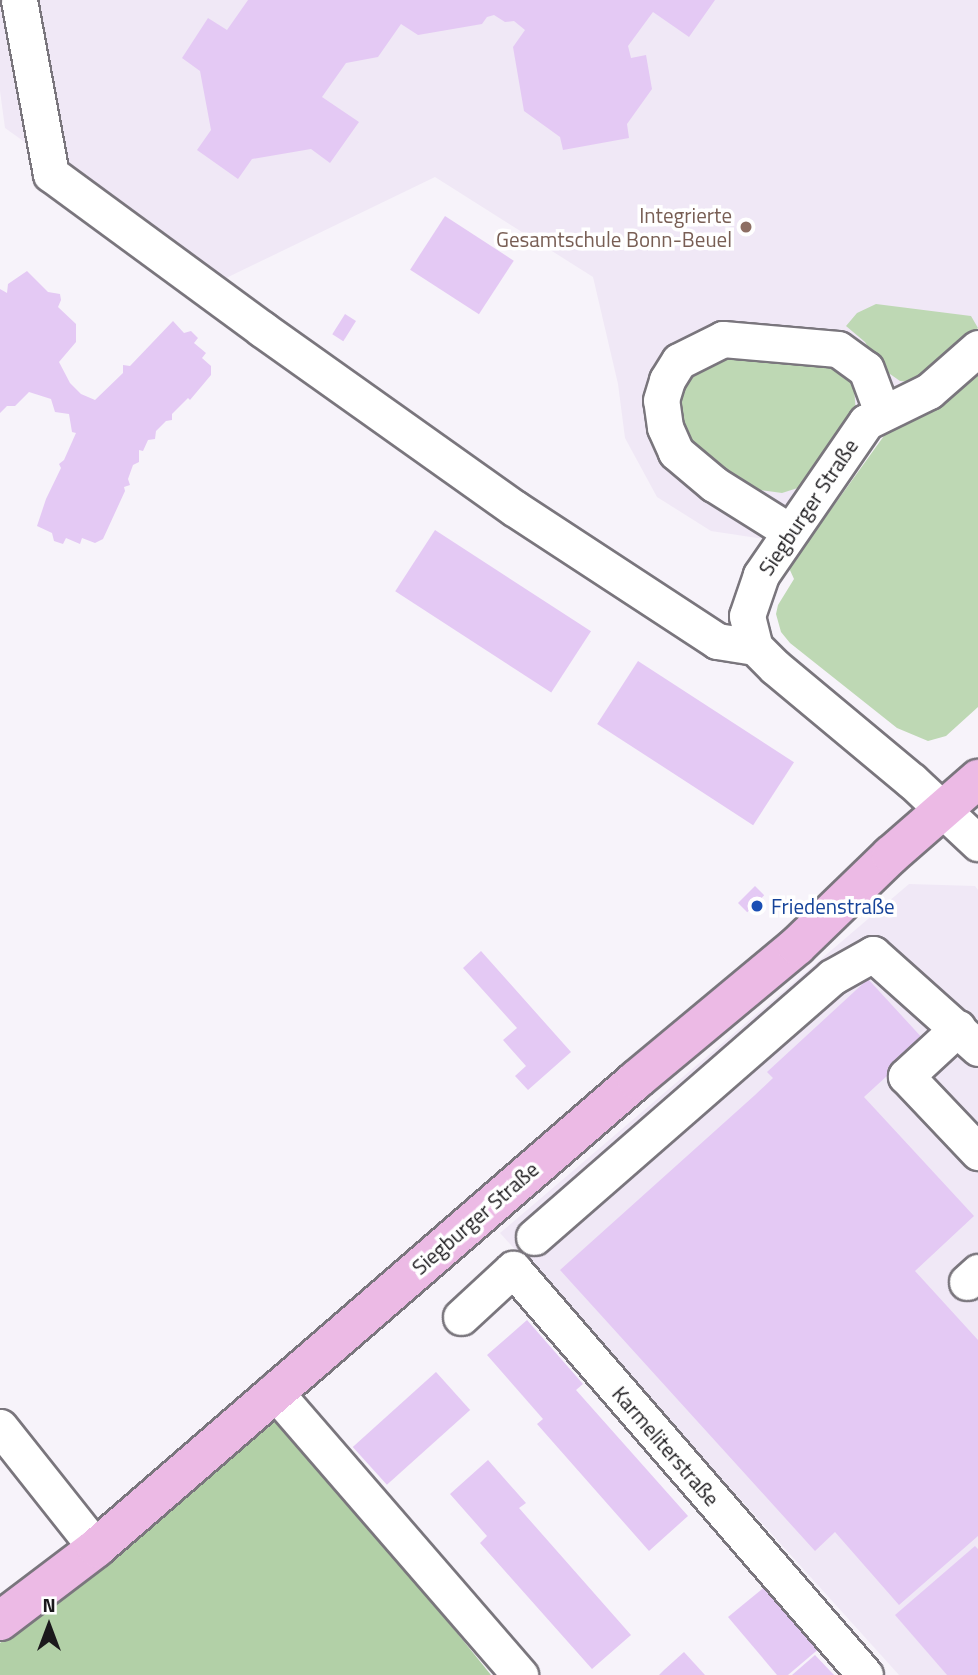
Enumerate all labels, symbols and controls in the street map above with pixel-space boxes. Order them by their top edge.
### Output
place label: Integrierte Gesamtschule Bonn-Beuel [496,202,732,252]
marker: Integrierte Gesamtschule Bonn-Beuel [738,219,754,235]
street label: Siegburger Straße [753,434,863,580]
place label: Friedenstraße [771,893,895,919]
marker: Friedenstraße [749,898,765,914]
street label: Siegburger Straße [407,1156,543,1280]
street label: Karmeliterstraße [607,1381,725,1511]
text: N [42,1590,56,1619]
north arrow [14,1591,84,1661]

